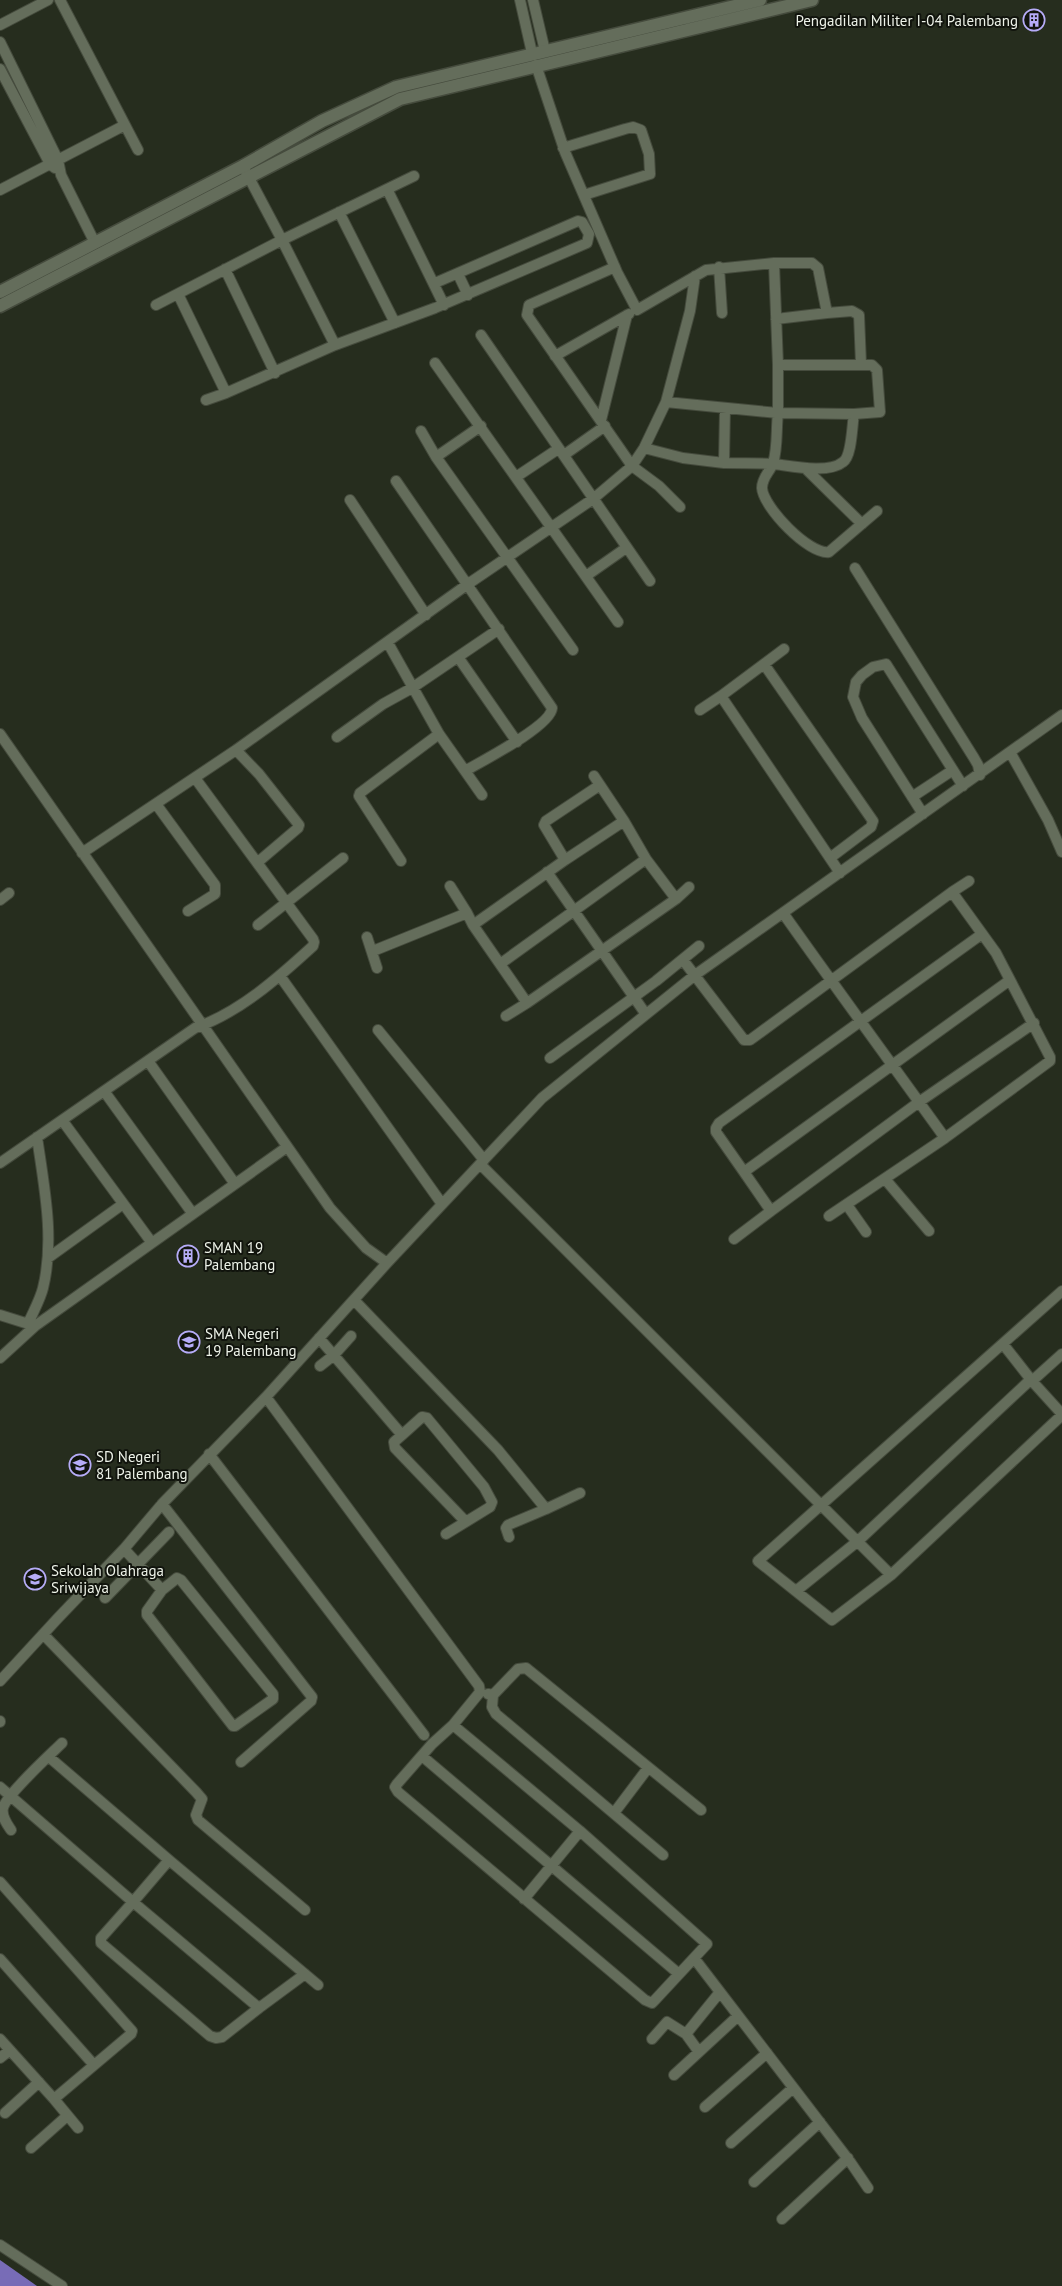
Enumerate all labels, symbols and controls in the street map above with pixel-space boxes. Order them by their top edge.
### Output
building icon: Pengadilan Militer I-04 Palembang [1022,8,1046,32]
place label: Pengadilan Militer I-04 Palembang [795,11,1018,30]
place label: SMAN 19 Palembang [204,1238,275,1274]
building icon: SMAN 19 Palembang [176,1244,200,1268]
place label: SMA Negeri 19 Palembang [205,1324,297,1360]
school or university icon: SMA Negeri 19 Palembang [177,1330,201,1354]
place label: SD Negeri 81 Palembang [96,1447,188,1483]
school or university icon: SD Negeri 81 Palembang [68,1453,92,1477]
place label: Sekolah Olahraga Sriwijaya [51,1561,164,1597]
school or university icon: Sekolah Olahraga Sriwijaya [23,1567,47,1591]

